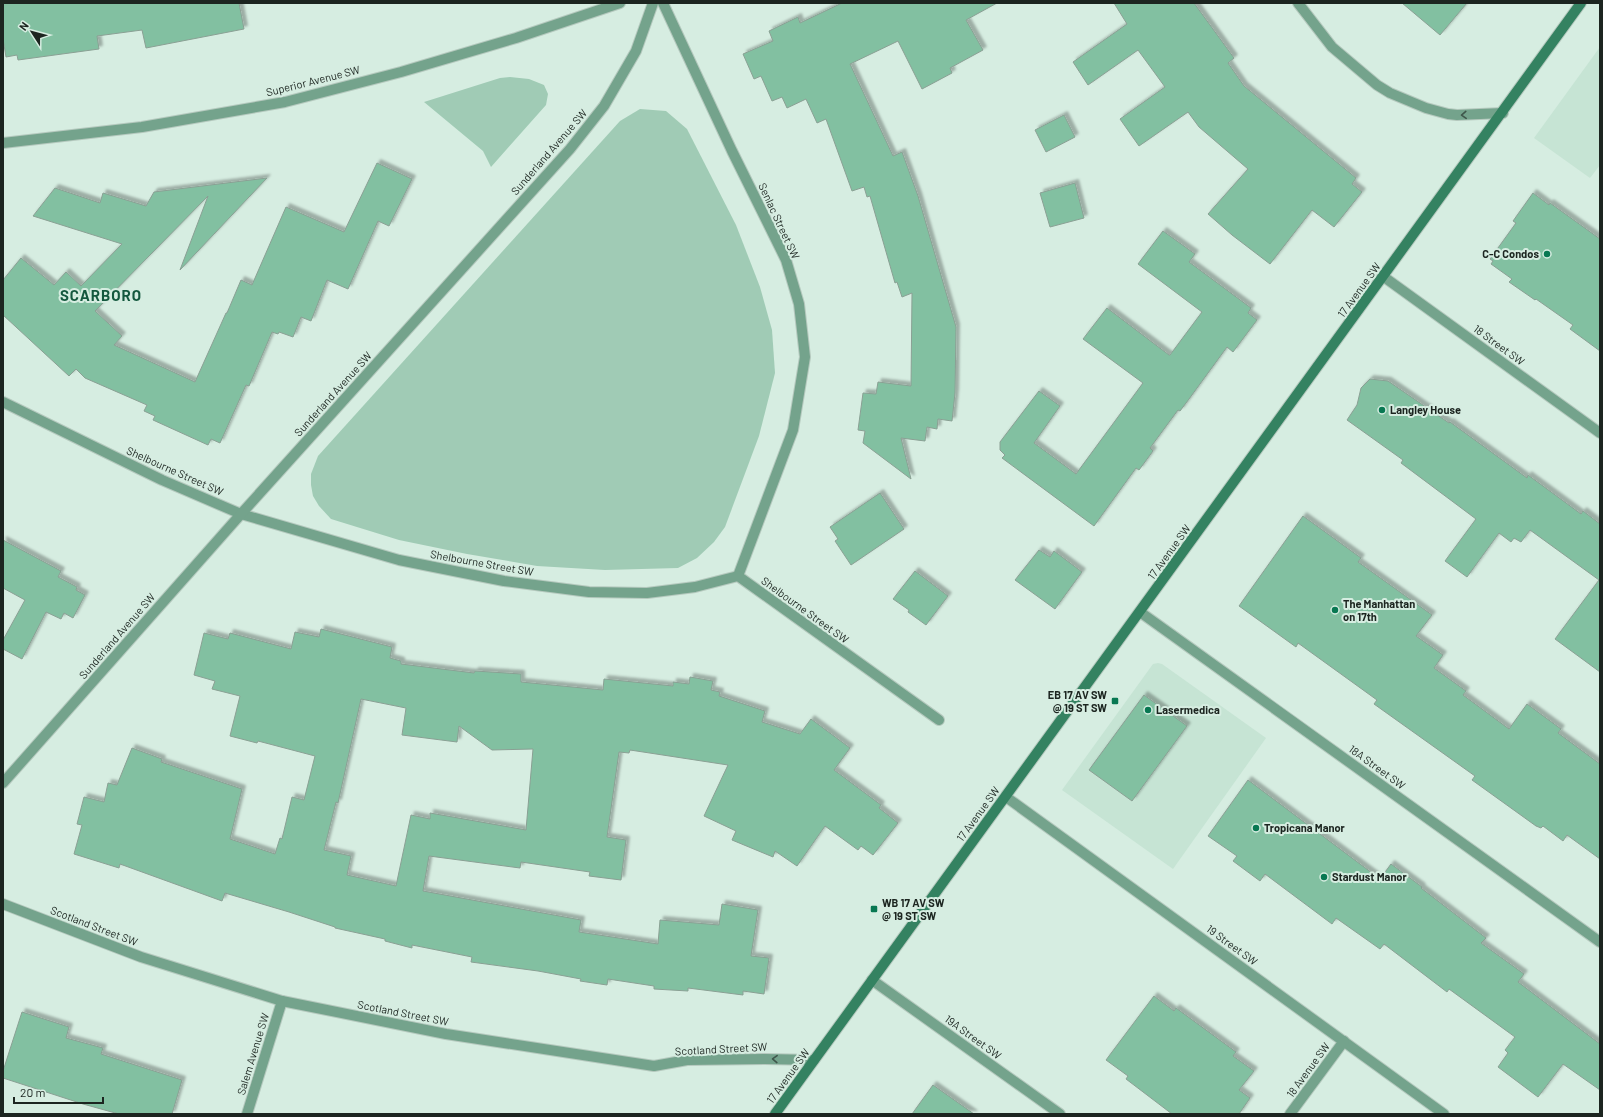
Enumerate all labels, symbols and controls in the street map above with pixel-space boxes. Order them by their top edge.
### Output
north arrow [12,12,52,52]
text: N [16,19,31,33]
street label: Superior Avenue SW [265,62,362,98]
street label: Sunderland Avenue SW [508,106,590,197]
one-way arrow [1461,110,1467,119]
street label: Senlac Street SW [756,181,803,261]
place label: C-C Condos [1482,247,1539,260]
marker: C-C Condos [1542,249,1552,259]
street label: 17 Avenue SW [1334,260,1383,320]
district label: SCARBORO [60,286,142,304]
street label: 18 Street SW [1471,322,1528,368]
street label: Sunderland Avenue SW [291,348,374,439]
place label: Langley House [1390,403,1461,416]
marker: Langley House [1377,405,1387,415]
street label: Shelbourne Street SW [125,443,226,498]
street label: 17 Avenue SW [1144,522,1193,582]
street label: Shelbourne Street SW [429,547,535,578]
street label: Shelbourne Street SW [759,574,852,646]
street label: Sunderland Avenue SW [76,590,158,681]
place label: The Manhattan on 17th [1343,597,1415,623]
marker: The Manhattan on 17th [1330,605,1340,615]
place label: EB 17 AV SW @ 19 ST SW [1048,688,1107,714]
marker: EB 17 AV SW @ 19 ST SW [1110,696,1120,706]
place label: Lasermedica [1156,703,1220,716]
marker: Lasermedica [1143,705,1153,715]
street label: 18A Street SW [1347,742,1408,792]
street label: 17 Avenue SW [953,784,1002,844]
place label: Tropicana Manor [1264,821,1346,834]
marker: Tropicana Manor [1251,823,1261,833]
place label: Stardust Manor [1332,870,1407,883]
marker: Stardust Manor [1319,872,1329,882]
place label: WB 17 AV SW @ 19 ST SW [882,896,945,922]
street label: Scotland Street SW [49,903,140,948]
marker: WB 17 AV SW @ 19 ST SW [869,904,879,914]
street label: 19 Street SW [1204,922,1261,968]
street label: Scotland Street SW [356,997,450,1028]
street label: Salem Avenue SW [234,1011,271,1096]
street label: 19A Street SW [943,1012,1004,1062]
street label: 18 Avenue SW [1283,1039,1332,1100]
street label: Scotland Street SW [674,1040,768,1057]
street label: 17 Avenue SW [763,1046,812,1106]
one-way arrow [772,1055,778,1063]
scale bar [14,1079,103,1105]
text: 20 m [20,1085,46,1099]

